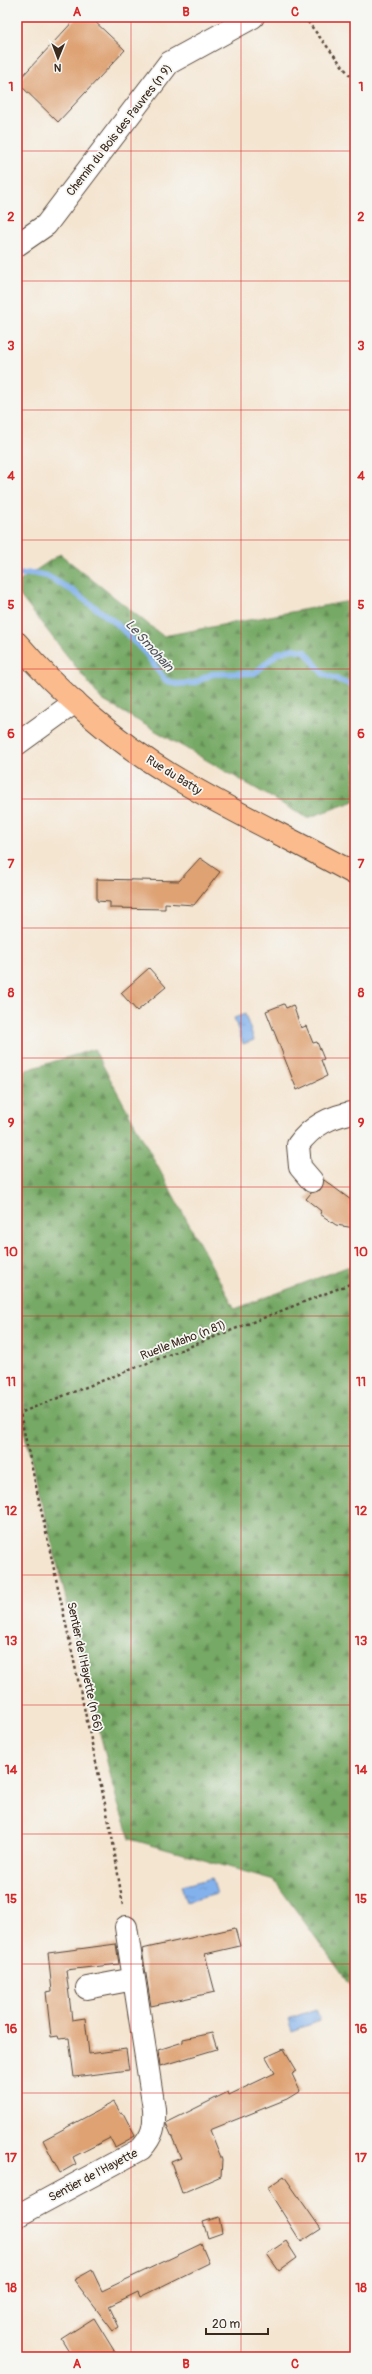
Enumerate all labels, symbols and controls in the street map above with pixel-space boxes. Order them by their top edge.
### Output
text: A [73,4,82,20]
text: B [182,4,190,20]
text: C [291,4,299,20]
north arrow [38,38,78,78]
text: N [53,61,62,74]
street label: Chemin du Bois des Pauvres (n 9) [63,61,176,199]
text: 1 [8,79,14,95]
text: 1 [358,79,364,95]
text: 2 [7,209,15,225]
text: 2 [357,209,365,225]
text: 3 [7,338,15,354]
text: 3 [357,338,365,354]
text: 4 [7,468,15,484]
text: 4 [357,468,365,484]
text: 5 [7,597,15,613]
text: 5 [357,597,365,613]
water label: Le Smohain [122,616,177,675]
text: 6 [7,726,15,742]
text: 6 [357,726,365,742]
street label: Rue du Batty [143,752,204,798]
text: 7 [8,856,15,872]
text: 7 [358,856,365,872]
text: 8 [8,985,15,1001]
text: 8 [358,985,365,1001]
text: 9 [8,1115,15,1131]
text: 9 [358,1115,365,1131]
text: 10 [4,1244,18,1260]
text: 10 [354,1244,368,1260]
street label: Ruelle Maho (n 81) [138,1317,228,1364]
text: 11 [6,1374,16,1390]
text: 11 [356,1374,366,1390]
text: 12 [5,1503,17,1519]
text: 12 [355,1503,367,1519]
street label: Sentier de l'Hayette (n 66) [63,1601,106,1734]
text: 13 [5,1633,17,1649]
text: 13 [355,1633,367,1649]
text: 14 [5,1762,18,1778]
text: 14 [355,1762,368,1778]
text: 15 [5,1891,17,1907]
text: 15 [355,1891,367,1907]
text: 16 [5,2021,18,2037]
text: 16 [355,2021,368,2037]
street label: Sentier de l'Hayette [46,2146,140,2205]
text: 17 [5,2150,17,2166]
text: 17 [355,2150,367,2166]
text: 18 [5,2280,17,2296]
text: 18 [355,2280,367,2296]
scale bar [206,2310,268,2336]
text: 20 m [212,2317,241,2332]
text: A [73,2356,82,2372]
text: B [182,2356,190,2372]
text: C [291,2356,299,2372]

